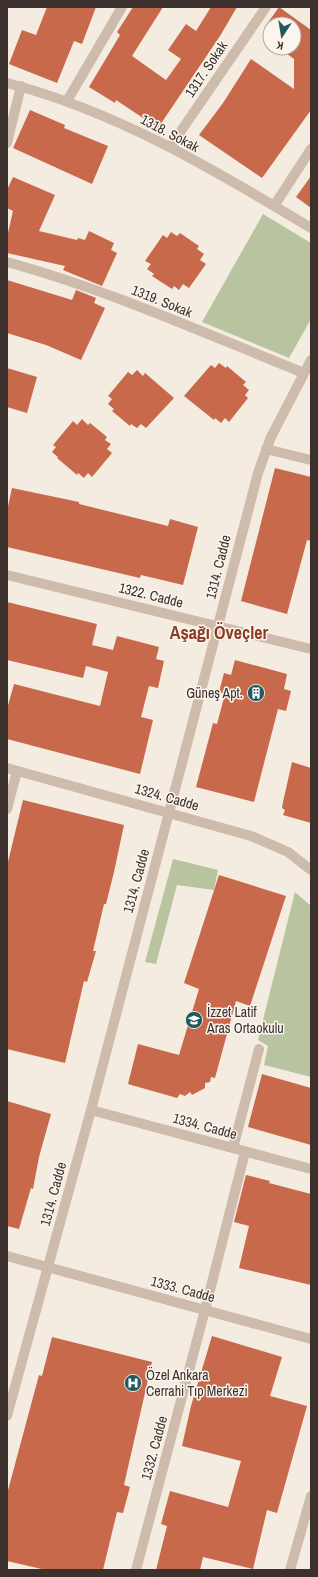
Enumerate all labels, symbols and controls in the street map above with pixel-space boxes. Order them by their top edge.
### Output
north arrow [262,16,302,56]
street label: 1317. Sokak [181,37,231,100]
text: K [275,38,285,53]
street label: 1318. Sokak [138,110,203,156]
street label: 1319. Sokak [129,281,195,321]
street label: 1314. Cadde [201,533,235,601]
street label: 1322. Cadde [117,578,185,612]
district label: Aşağı Öveçler [170,620,268,645]
building icon: Güneş Apt. [246,683,266,703]
place label: Güneş Apt. [186,684,243,702]
street label: 1324. Cadde [133,779,201,815]
street label: 1314. Cadde [119,847,153,915]
place label: İzzet Latif Aras Ortaokulu [206,1003,284,1037]
school or university icon: İzzet Latif Aras Ortaokulu [184,1010,204,1030]
street label: 1334. Cadde [171,1109,239,1143]
street label: 1314. Cadde [36,1160,70,1228]
street label: 1333. Cadde [149,1272,217,1306]
place label: Özel Ankara Cerrahi Tıp Merkezi [146,1366,248,1400]
hospital icon: Özel Ankara Cerrahi Tıp Merkezi [123,1373,143,1393]
street label: 1332. Cadde [137,1414,171,1482]

